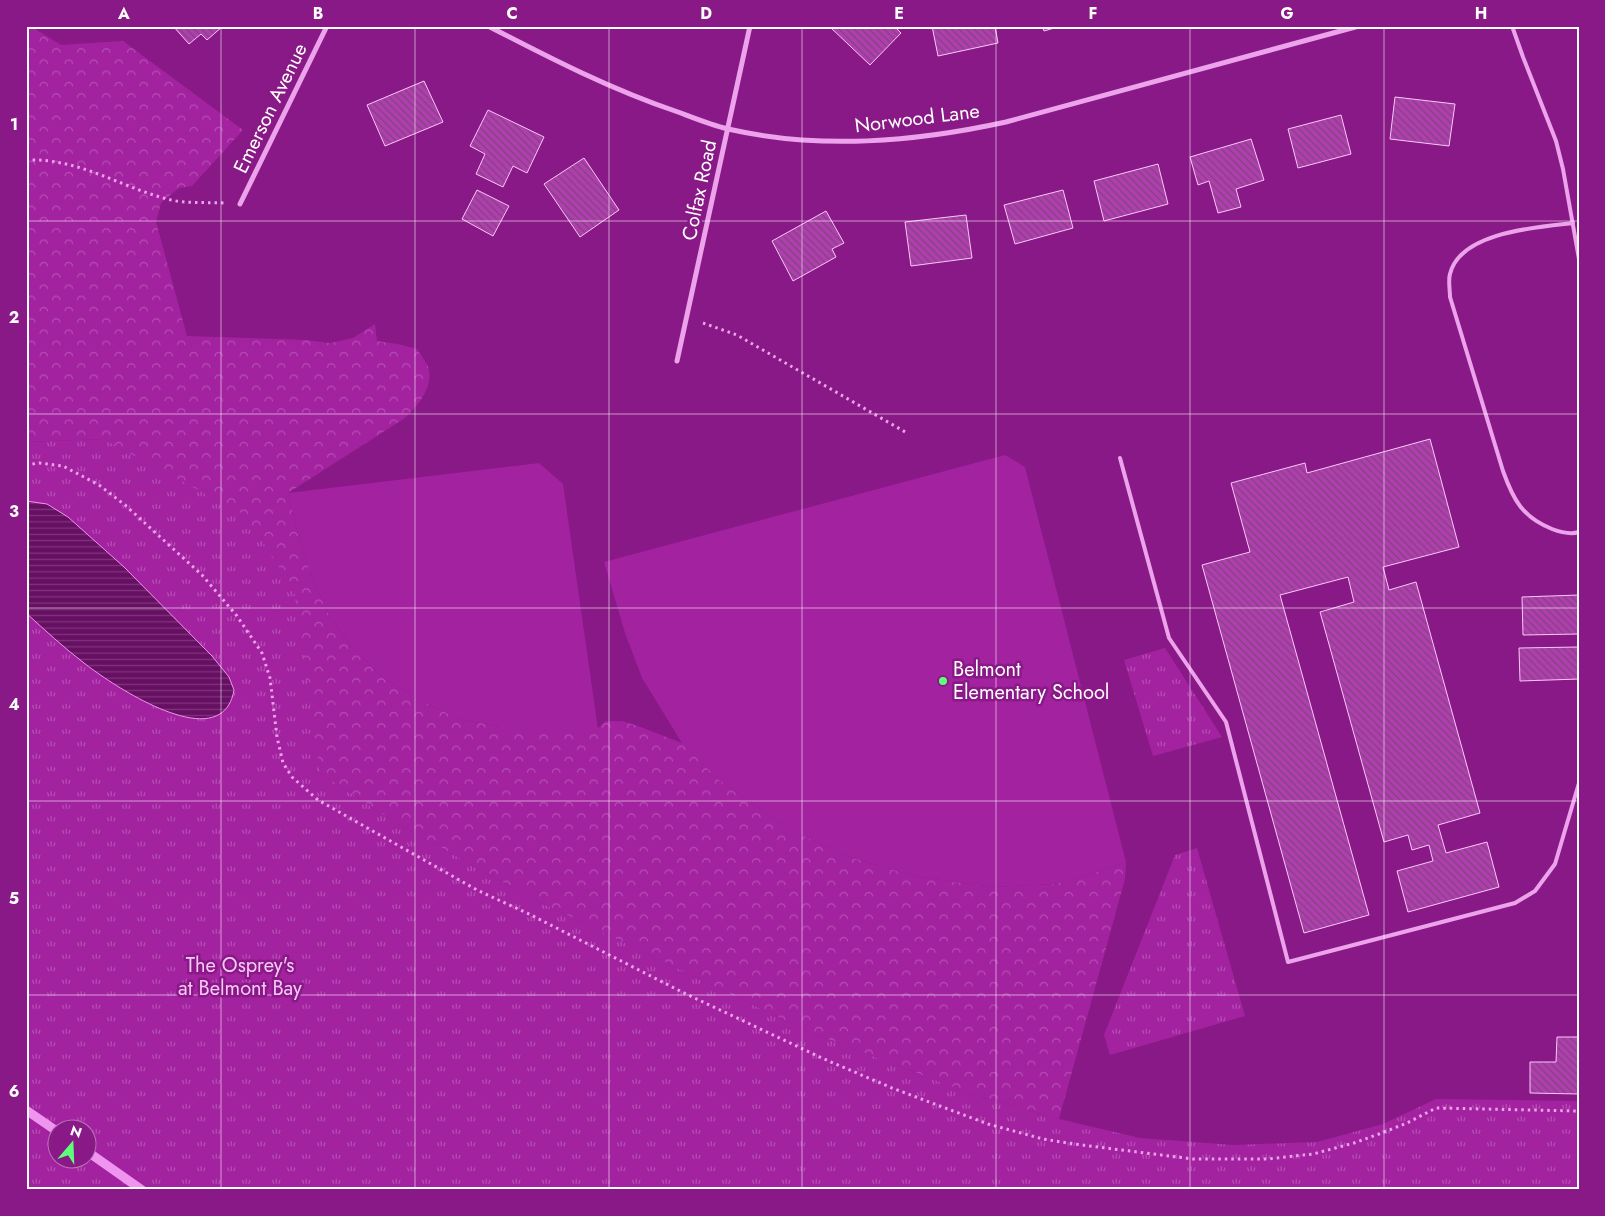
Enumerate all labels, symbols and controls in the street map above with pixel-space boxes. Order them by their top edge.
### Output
text: A [117,2,130,25]
text: B [313,2,323,25]
text: C [506,2,518,25]
text: D [700,2,712,25]
text: E [894,2,904,25]
text: F [1089,2,1097,25]
text: G [1280,2,1294,25]
text: H [1475,2,1487,25]
street label: Emerson Avenue [226,38,315,178]
street label: Norwood Lane [853,96,981,141]
text: 1 [10,113,18,136]
street label: Colfax Road [675,137,724,243]
text: 2 [9,306,19,329]
text: 3 [9,500,19,523]
place label: Belmont Elementary School [953,655,1109,707]
marker: Belmont Elementary School [937,675,949,687]
text: 4 [8,693,20,716]
text: 5 [9,887,19,910]
park label: The Osprey's at Belmont Bay [178,951,302,1003]
text: 6 [9,1080,19,1103]
north arrow [48,1118,98,1168]
text: N [68,1120,85,1143]

